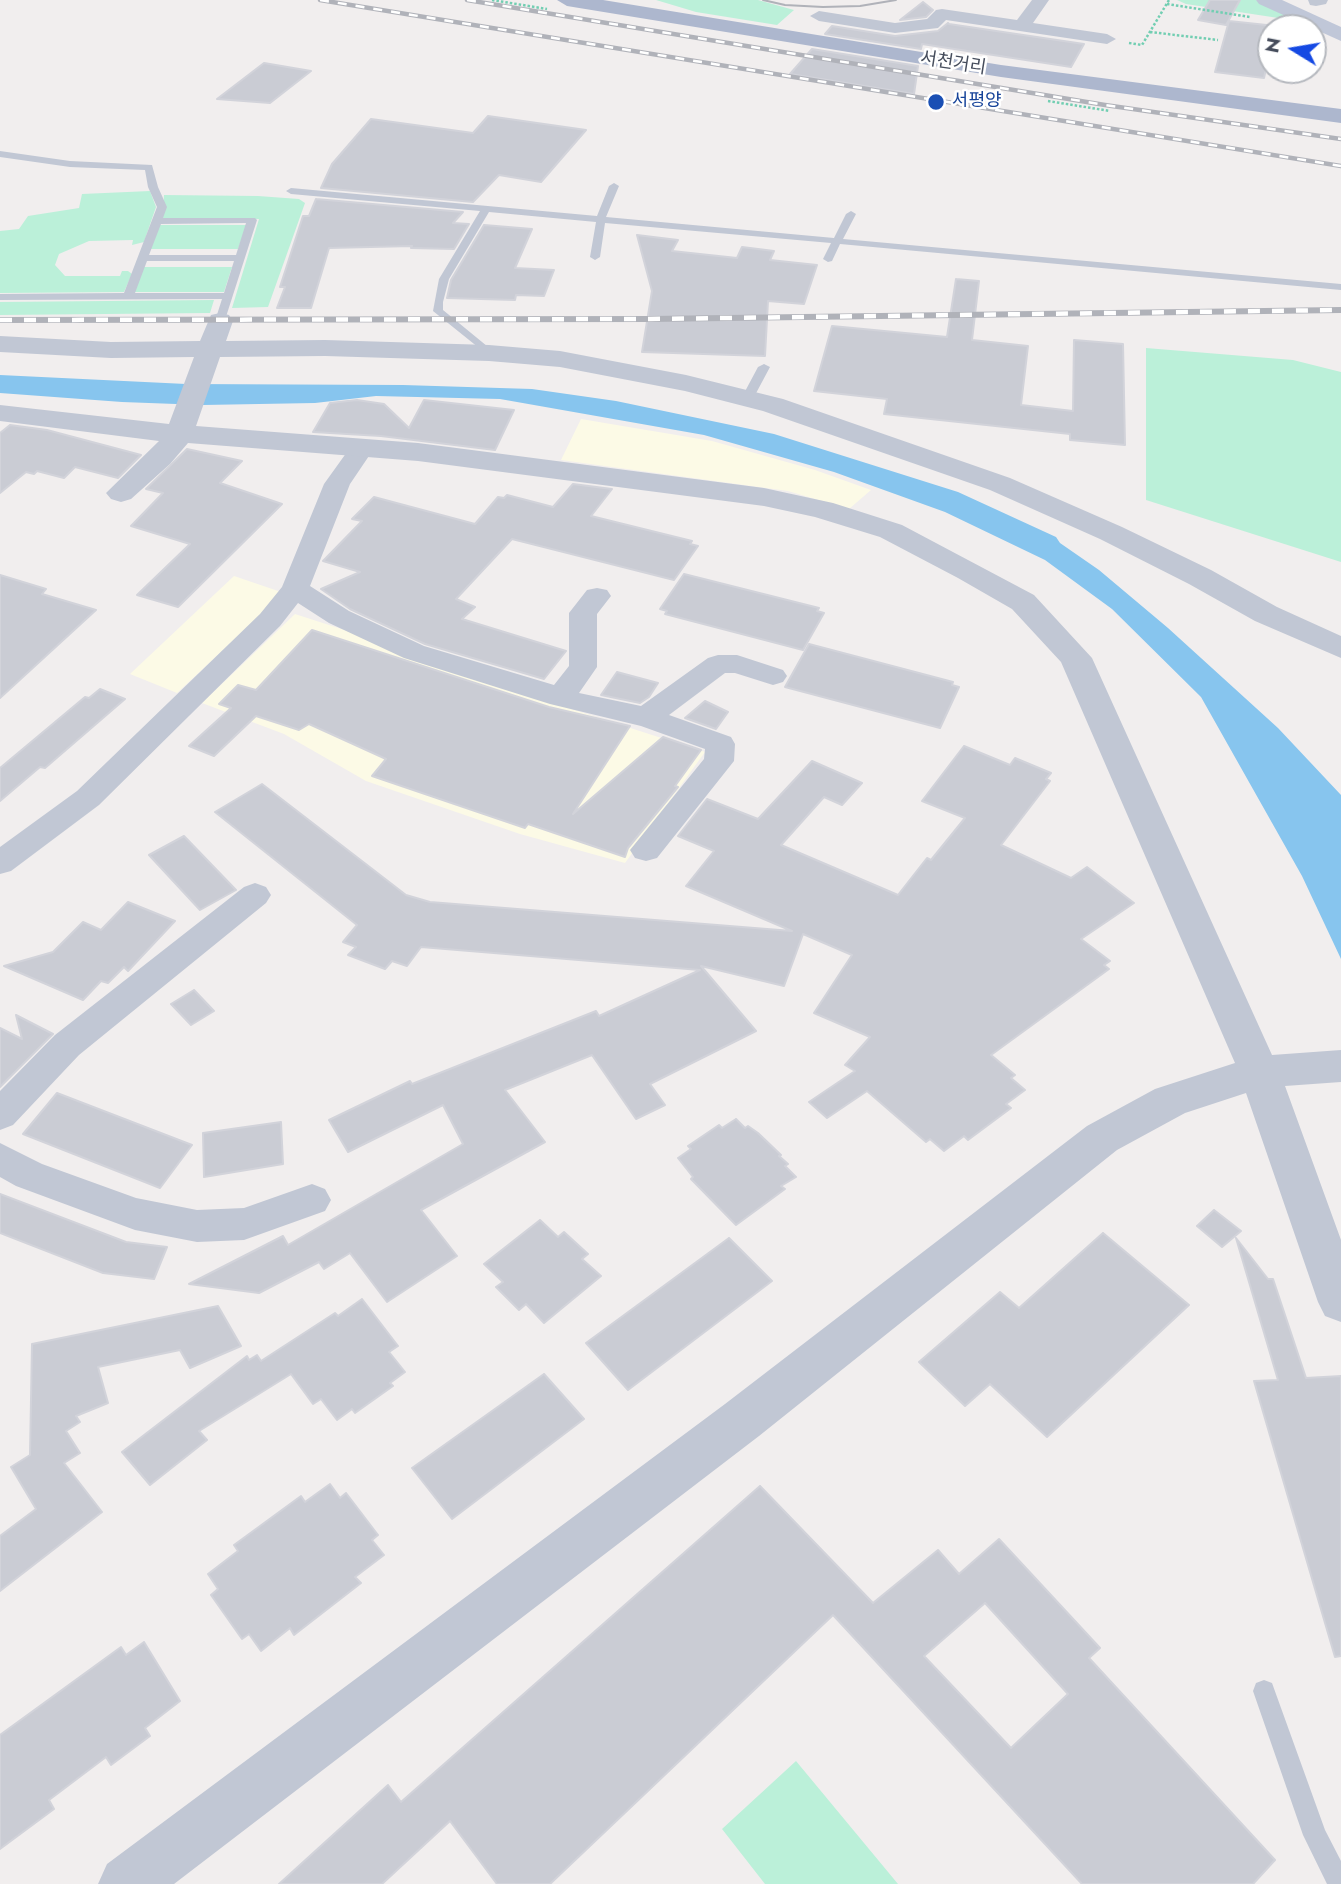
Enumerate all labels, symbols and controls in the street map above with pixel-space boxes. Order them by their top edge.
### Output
north arrow [1257,14,1327,84]
text: N [1258,35,1288,55]
street label: 서천거리 [919,48,987,80]
place label: 서평양 [952,91,1002,113]
marker: 서평양 [926,92,946,112]

